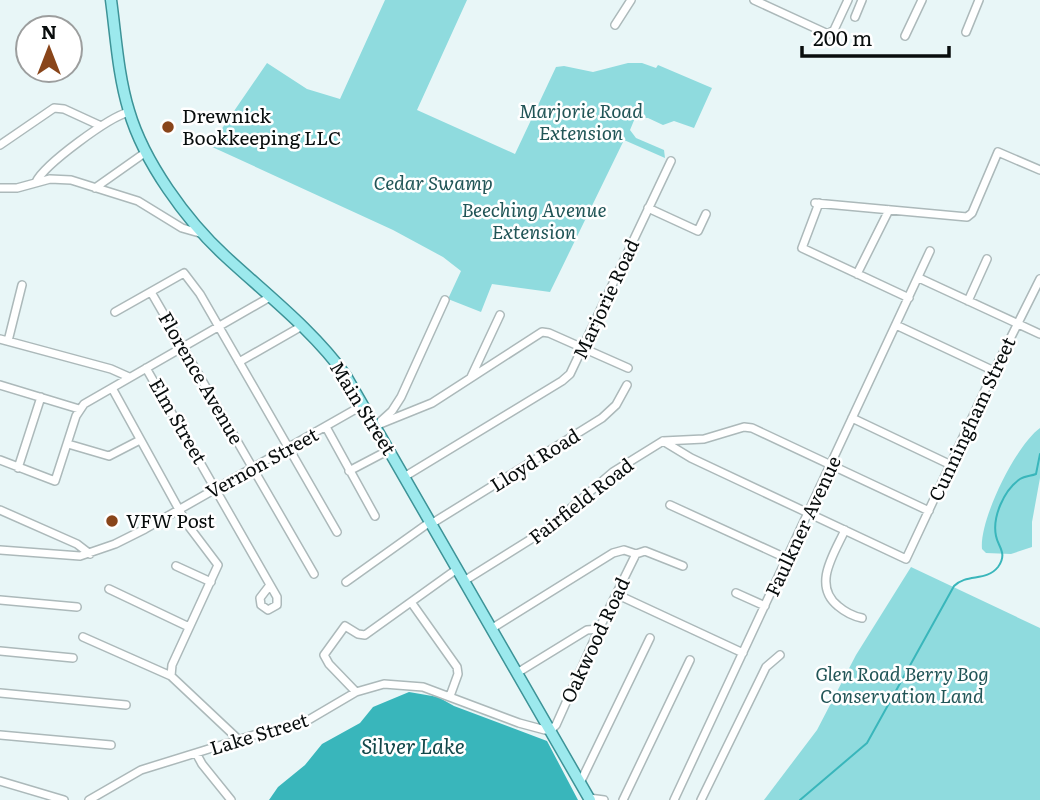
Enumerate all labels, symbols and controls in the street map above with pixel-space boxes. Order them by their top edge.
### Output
north arrow [14,14,84,84]
scale bar [802,14,949,58]
text: N [41,17,57,45]
text: 200 m [813,21,873,52]
park label: Marjorie Road Extension [519,96,643,146]
place label: Drewnick Bookkeeping LLC [182,101,341,151]
marker: Drewnick Bookkeeping LLC [160,119,176,135]
park label: Cedar Swamp [373,168,493,196]
park label: Beeching Avenue Extension [461,195,607,245]
street label: Marjorie Road [565,234,645,363]
street label: Florence Avenue [152,306,251,449]
street label: Cunningham Street [921,331,1022,505]
street label: Main Street [324,355,404,460]
street label: Elm Street [143,372,215,469]
street label: Vernon Street [200,419,323,505]
street label: Lloyd Road [484,420,585,498]
street label: Fairfield Road [522,450,639,550]
street label: Faulkner Avenue [757,451,847,600]
place label: VFW Post [126,506,215,534]
marker: VFW Post [104,513,120,529]
street label: Oakwood Road [553,572,636,707]
park label: Glen Road Berry Bog Conservation Land [815,659,989,709]
street label: Lake Street [206,705,312,761]
water label: Silver Lake [361,729,465,760]

